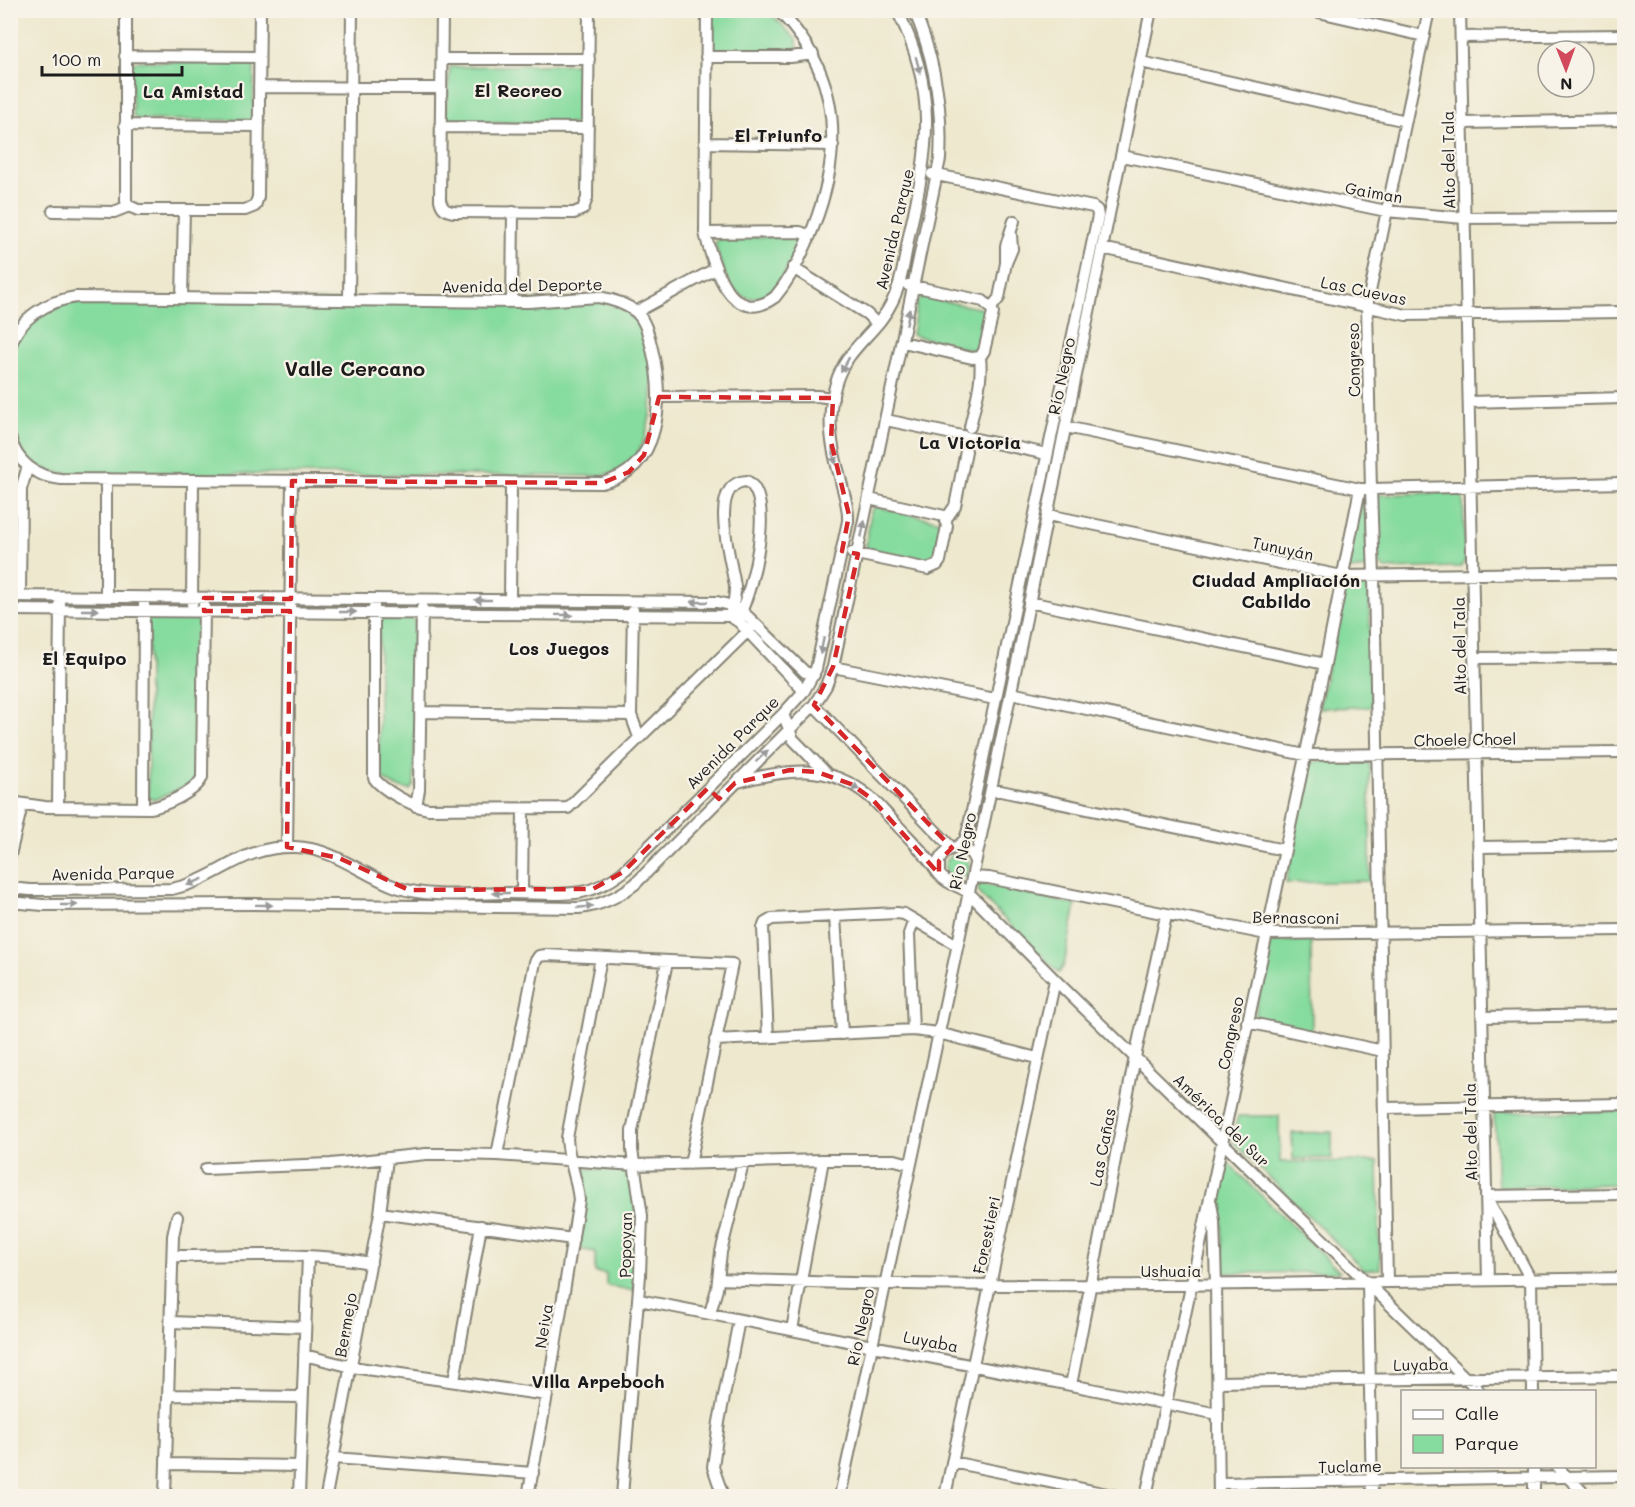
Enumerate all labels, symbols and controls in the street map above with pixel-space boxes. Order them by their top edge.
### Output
scale bar [42,39,182,77]
north arrow [1536,39,1596,99]
text: 100 m [51,47,101,71]
one-way arrow [914,56,923,74]
text: N [1560,74,1573,95]
district label: El Recreo [474,78,562,102]
district label: La Amistad [143,79,243,103]
street label: Alto del Tala [1437,110,1459,210]
district label: El Triunfo [734,123,822,147]
street label: Avenida Parque [870,166,918,292]
street label: Gaiman [1343,177,1405,207]
street label: Las Cuevas [1319,271,1409,309]
street label: Avenida del Deporte [441,273,603,297]
one-way arrow [903,308,913,327]
street label: Congreso [1342,323,1364,397]
street label: Río Negro [1043,335,1079,417]
district label: Valle Cercano [285,355,425,381]
one-way arrow [840,356,850,373]
district label: La Victoria [919,430,1021,454]
one-way arrow [830,446,840,465]
one-way arrow [859,519,868,538]
street label: Tunuyán [1250,531,1316,565]
district label: Ciudad Ampliación Cabildo [1192,568,1360,613]
one-way arrow [257,594,276,604]
one-way arrow [473,596,492,605]
street label: Alto del Tala [1448,596,1470,696]
one-way arrow [689,597,708,607]
one-way arrow [80,606,99,615]
one-way arrow [338,607,357,617]
one-way arrow [554,610,573,619]
district label: Los Juegos [509,636,609,660]
one-way arrow [817,637,826,656]
district label: El Equipo [42,646,126,670]
street label: Avenida Parque [681,691,783,793]
street label: Choele Choel [1413,728,1517,750]
one-way arrow [755,749,770,763]
one-way arrow [843,781,860,790]
street label: Río Negro [944,810,980,892]
one-way arrow [664,816,678,831]
street label: Avenida Parque [51,861,175,885]
one-way arrow [185,877,203,887]
one-way arrow [491,888,510,898]
one-way arrow [59,900,78,910]
one-way arrow [254,900,273,910]
one-way arrow [575,902,594,912]
street label: Bernasconi [1252,906,1340,928]
street label: Congreso [1212,994,1248,1072]
street label: América del Sur [1169,1069,1275,1171]
street label: Alto del Tala [1459,1082,1481,1182]
street label: Las Cañas [1084,1106,1120,1188]
street label: Forestieri [968,1194,1004,1276]
street label: Popoyan [614,1212,636,1278]
street label: Ushuaia [1140,1260,1202,1281]
street label: Río Negro [842,1286,878,1368]
street label: Bermejo [329,1291,361,1359]
street label: Neiva [529,1302,557,1350]
street label: Luyaba [902,1325,960,1357]
street label: Luyaba [1393,1353,1449,1375]
district label: Villa Arpeboch [532,1369,664,1393]
legend [1401,1390,1596,1468]
text: Calle [1455,1401,1499,1425]
text: Parque [1455,1431,1519,1455]
street label: Tuclame [1318,1455,1382,1477]

